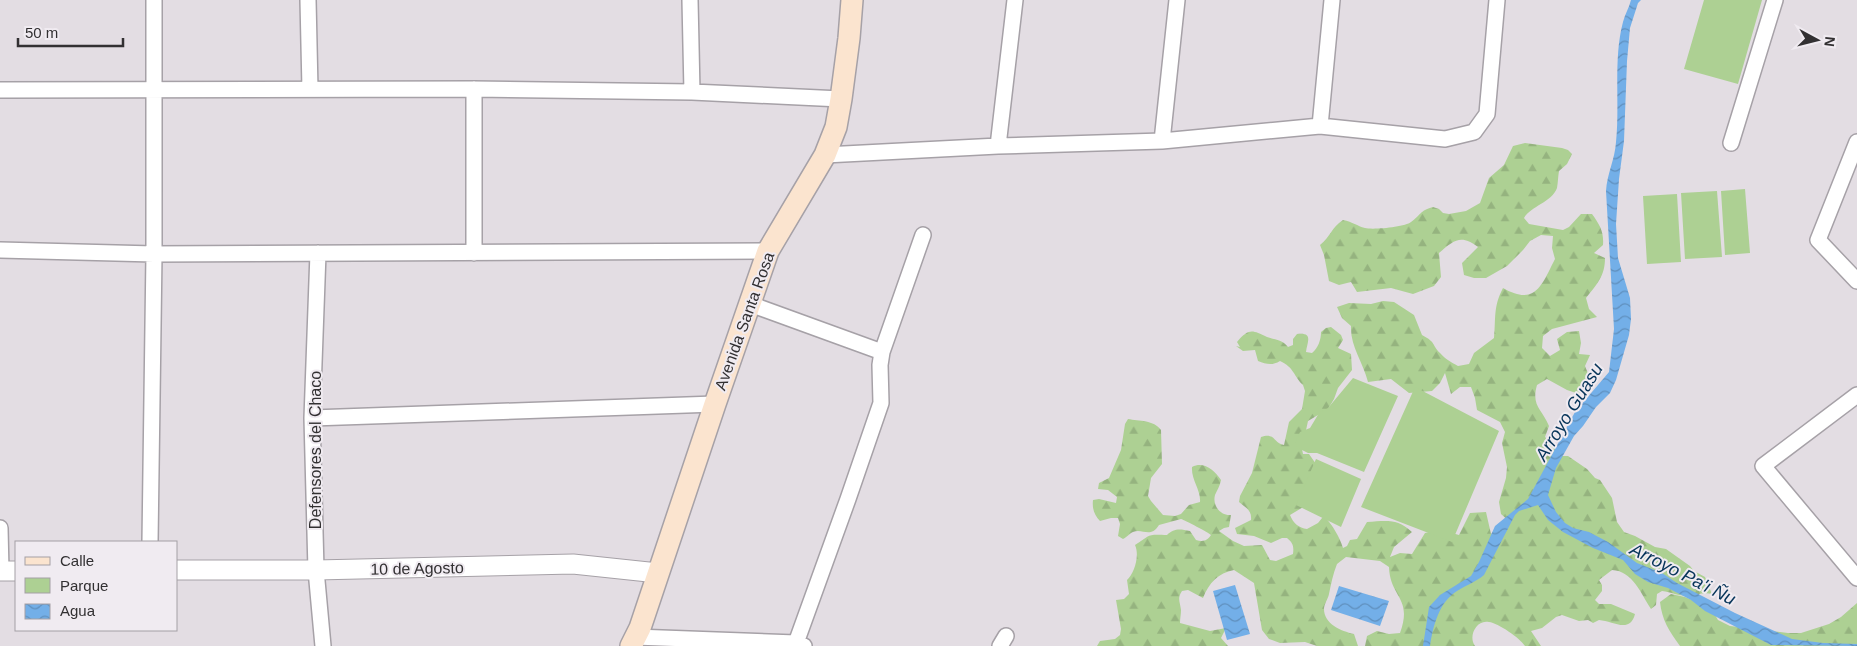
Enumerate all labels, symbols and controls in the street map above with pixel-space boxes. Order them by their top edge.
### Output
scale bar [18,15,122,47]
north arrow [1792,15,1842,65]
text: 50 m [25,24,58,41]
text: N [1821,36,1838,48]
street label: Avenida Santa Rosa [712,250,777,392]
water label: Arroyo Guasu [1531,360,1607,465]
street label: Defensores del Chaco [307,371,324,529]
water label: Arroyo Pa'i Ñu [1626,538,1739,609]
legend [15,541,178,631]
text: Calle [60,552,94,569]
street label: 10 de Agosto [370,559,464,578]
text: Parque [60,577,108,594]
text: Agua [60,602,96,619]

